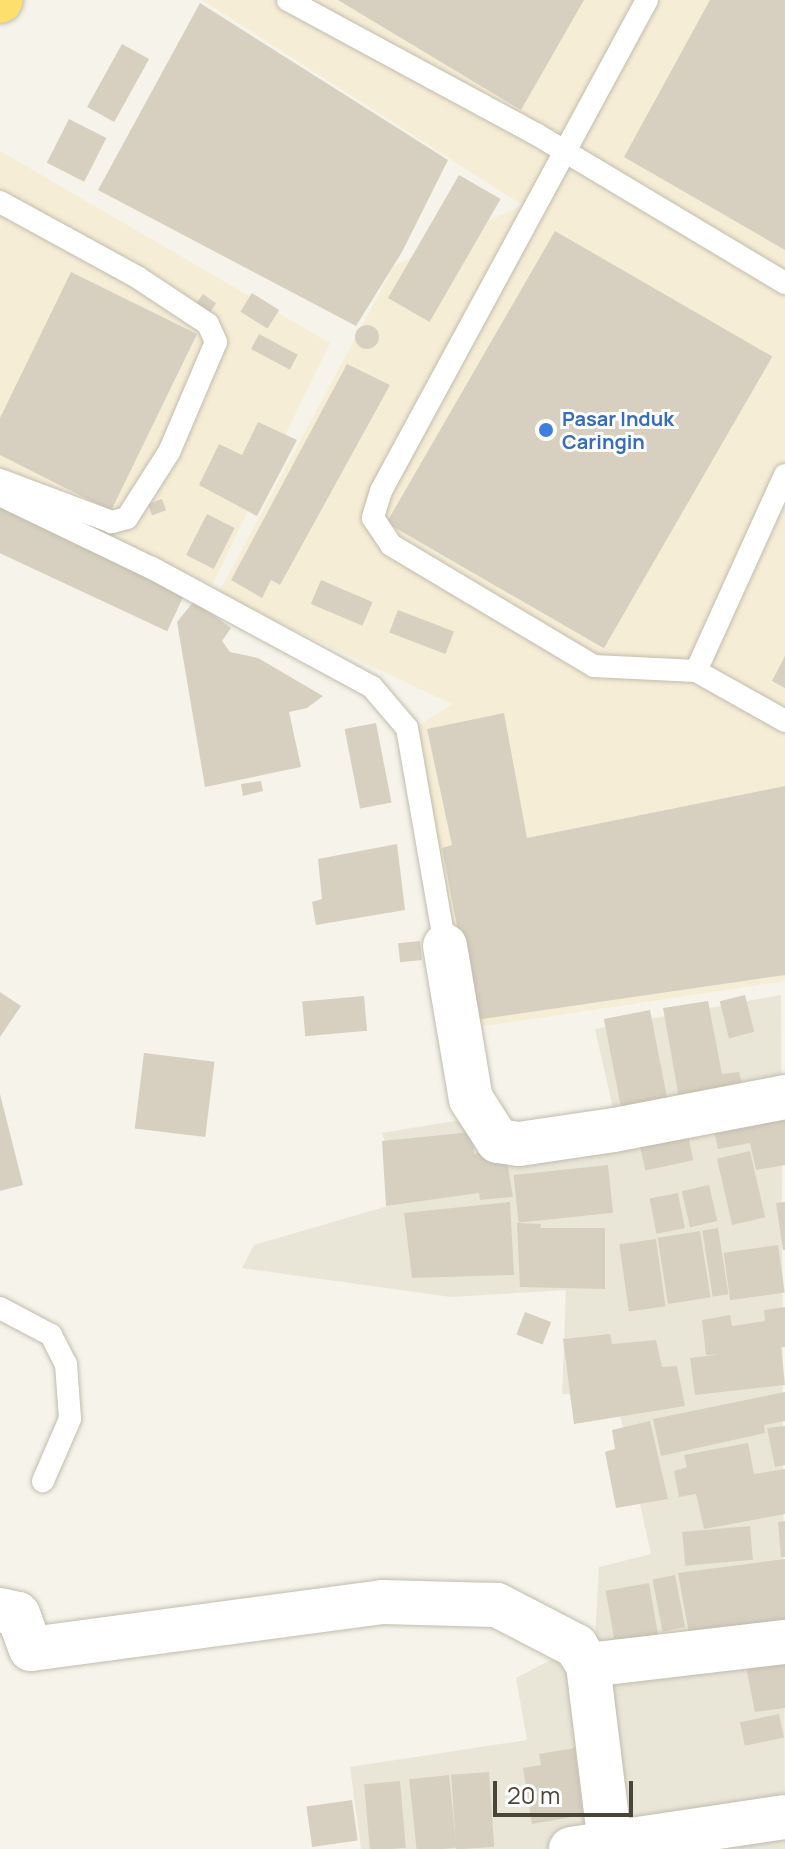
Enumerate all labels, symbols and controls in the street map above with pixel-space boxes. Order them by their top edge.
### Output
place label: Pasar Induk Caringin [562,406,674,453]
marker: Pasar Induk Caringin [537,421,555,439]
scale bar [497,1765,637,1815]
text: 20 m [507,1778,560,1811]

